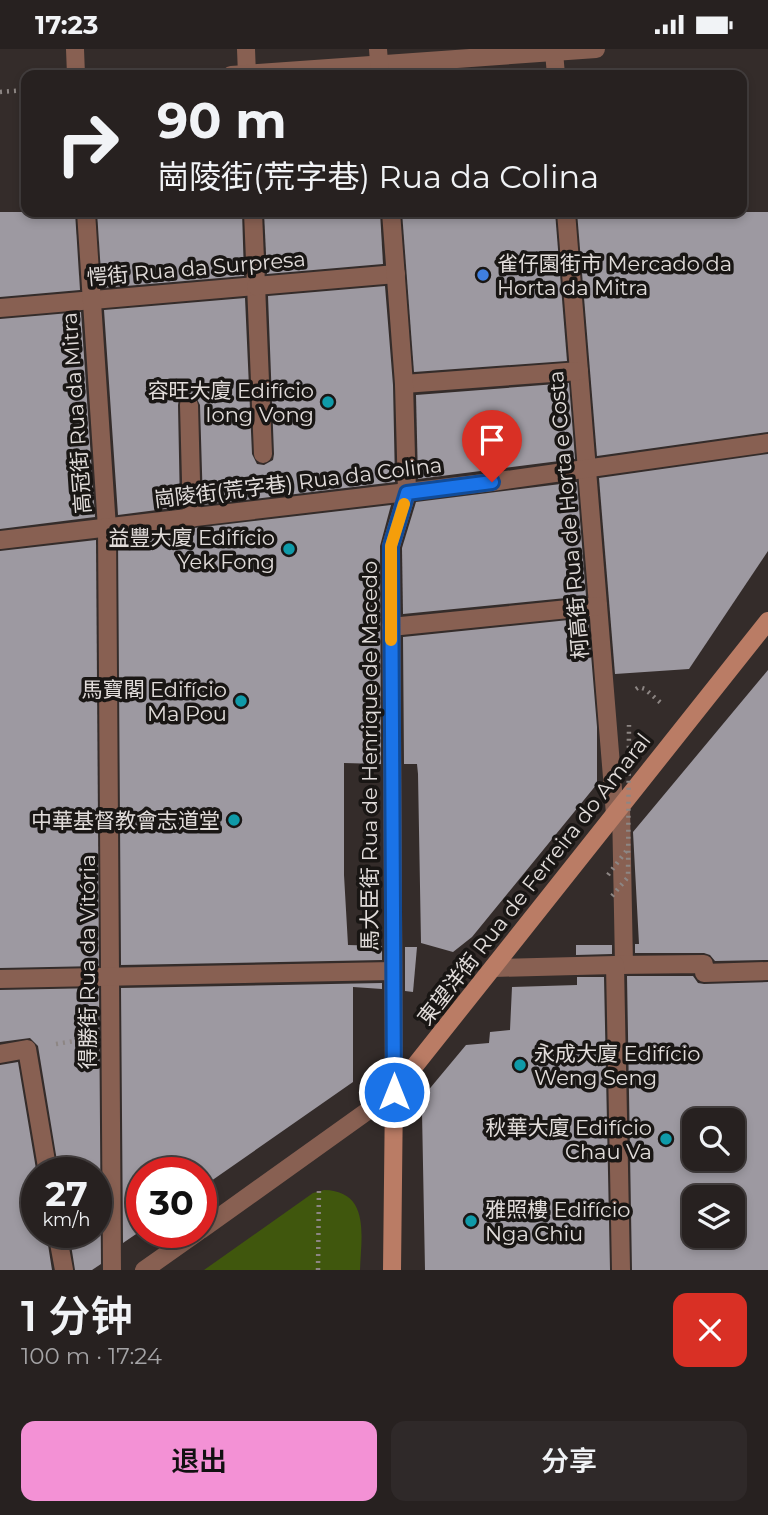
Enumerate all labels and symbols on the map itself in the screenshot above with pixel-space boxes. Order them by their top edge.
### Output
street label: 愕街 Rua da Surpresa [85,246,307,290]
place label: 雀仔園街市 Mercado da Horta da Mitra [497,251,732,300]
marker: 雀仔園街市 Mercado da Horta da Mitra [475,267,491,283]
street label: 高冠街 Rua da Mitra [56,311,96,515]
street label: 柯高街 Rua de Horta e Costa [543,370,593,660]
place label: 容旺大廈 Edifício Iong Vong [147,378,314,427]
marker: 容旺大廈 Edifício Iong Vong [320,394,336,410]
pin [462,410,522,482]
street label: 崗陵街(荒字巷) Rua da Colina [153,452,443,512]
place label: 益豐大廈 Edifício Yek Fong [108,525,275,574]
marker: 益豐大廈 Edifício Yek Fong [281,541,297,557]
street label: 馬大臣街 Rua de Henrique de Macedo [357,561,382,951]
place label: 馬寶閣 Edifício Ma Pou [81,677,227,726]
marker: 馬寶閣 Edifício Ma Pou [233,693,249,709]
street label: 東望洋街 Rua de Ferreira do Amaral [412,728,656,1030]
place label: 中華基督教會志道堂 [31,808,220,833]
marker: 中華基督教會志道堂 [226,812,242,828]
street label: 得勝街 Rua da Vitória [75,854,100,1070]
place label: 永成大廈 Edifício Weng Seng [534,1041,701,1090]
position arrow [357,1055,431,1129]
marker: 永成大廈 Edifício Weng Seng [512,1057,528,1073]
place label: 秋華大廈 Edifício Chau Va [485,1115,652,1164]
marker: 秋華大廈 Edifício Chau Va [658,1131,674,1147]
speed limit sign: 30 [126,1157,217,1248]
place label: 雅照樓 Edifício Nga Chiu [485,1197,631,1246]
marker: 雅照樓 Edifício Nga Chiu [463,1213,479,1229]

